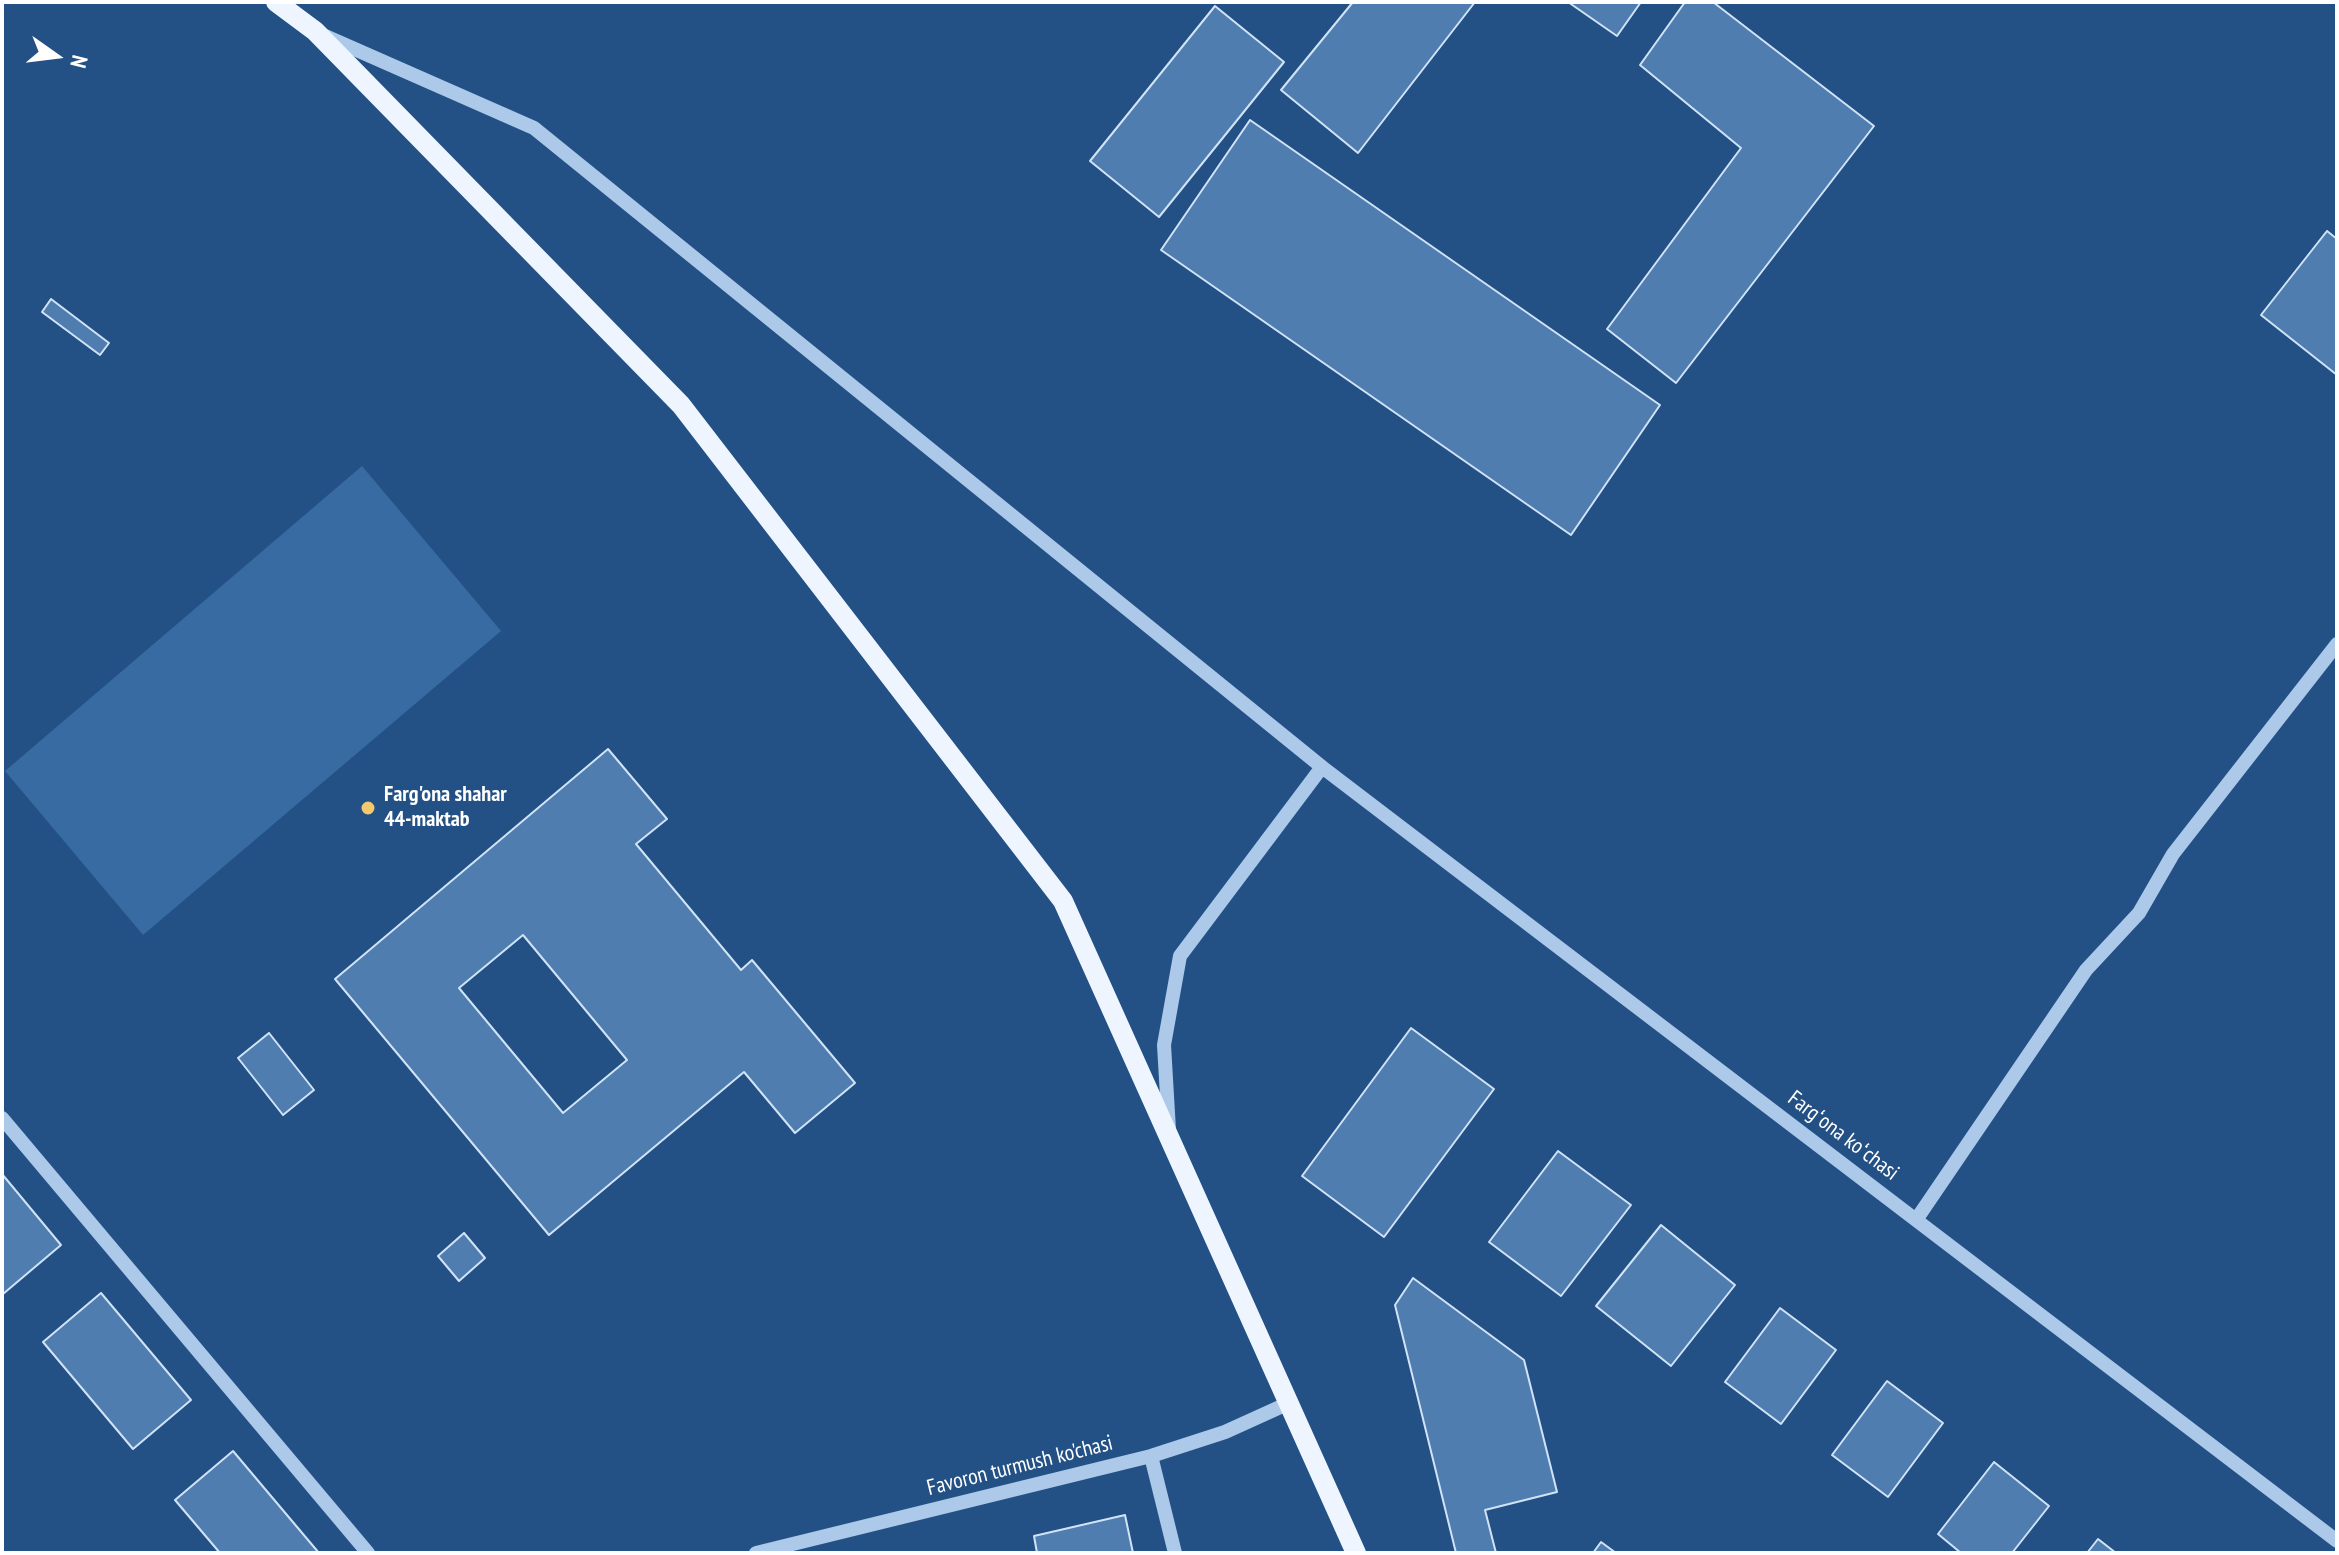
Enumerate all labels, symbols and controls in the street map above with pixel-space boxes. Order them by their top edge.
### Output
north arrow [16,16,96,96]
text: N [64,53,94,71]
place label: Farg'ona shahar 44-maktab [384,782,507,834]
marker: Farg'ona shahar 44-maktab [359,799,377,817]
street label: Fargʻona koʻchasi [1782,1086,1904,1186]
street label: Favoron turmush ko'chasi [924,1430,1116,1502]

